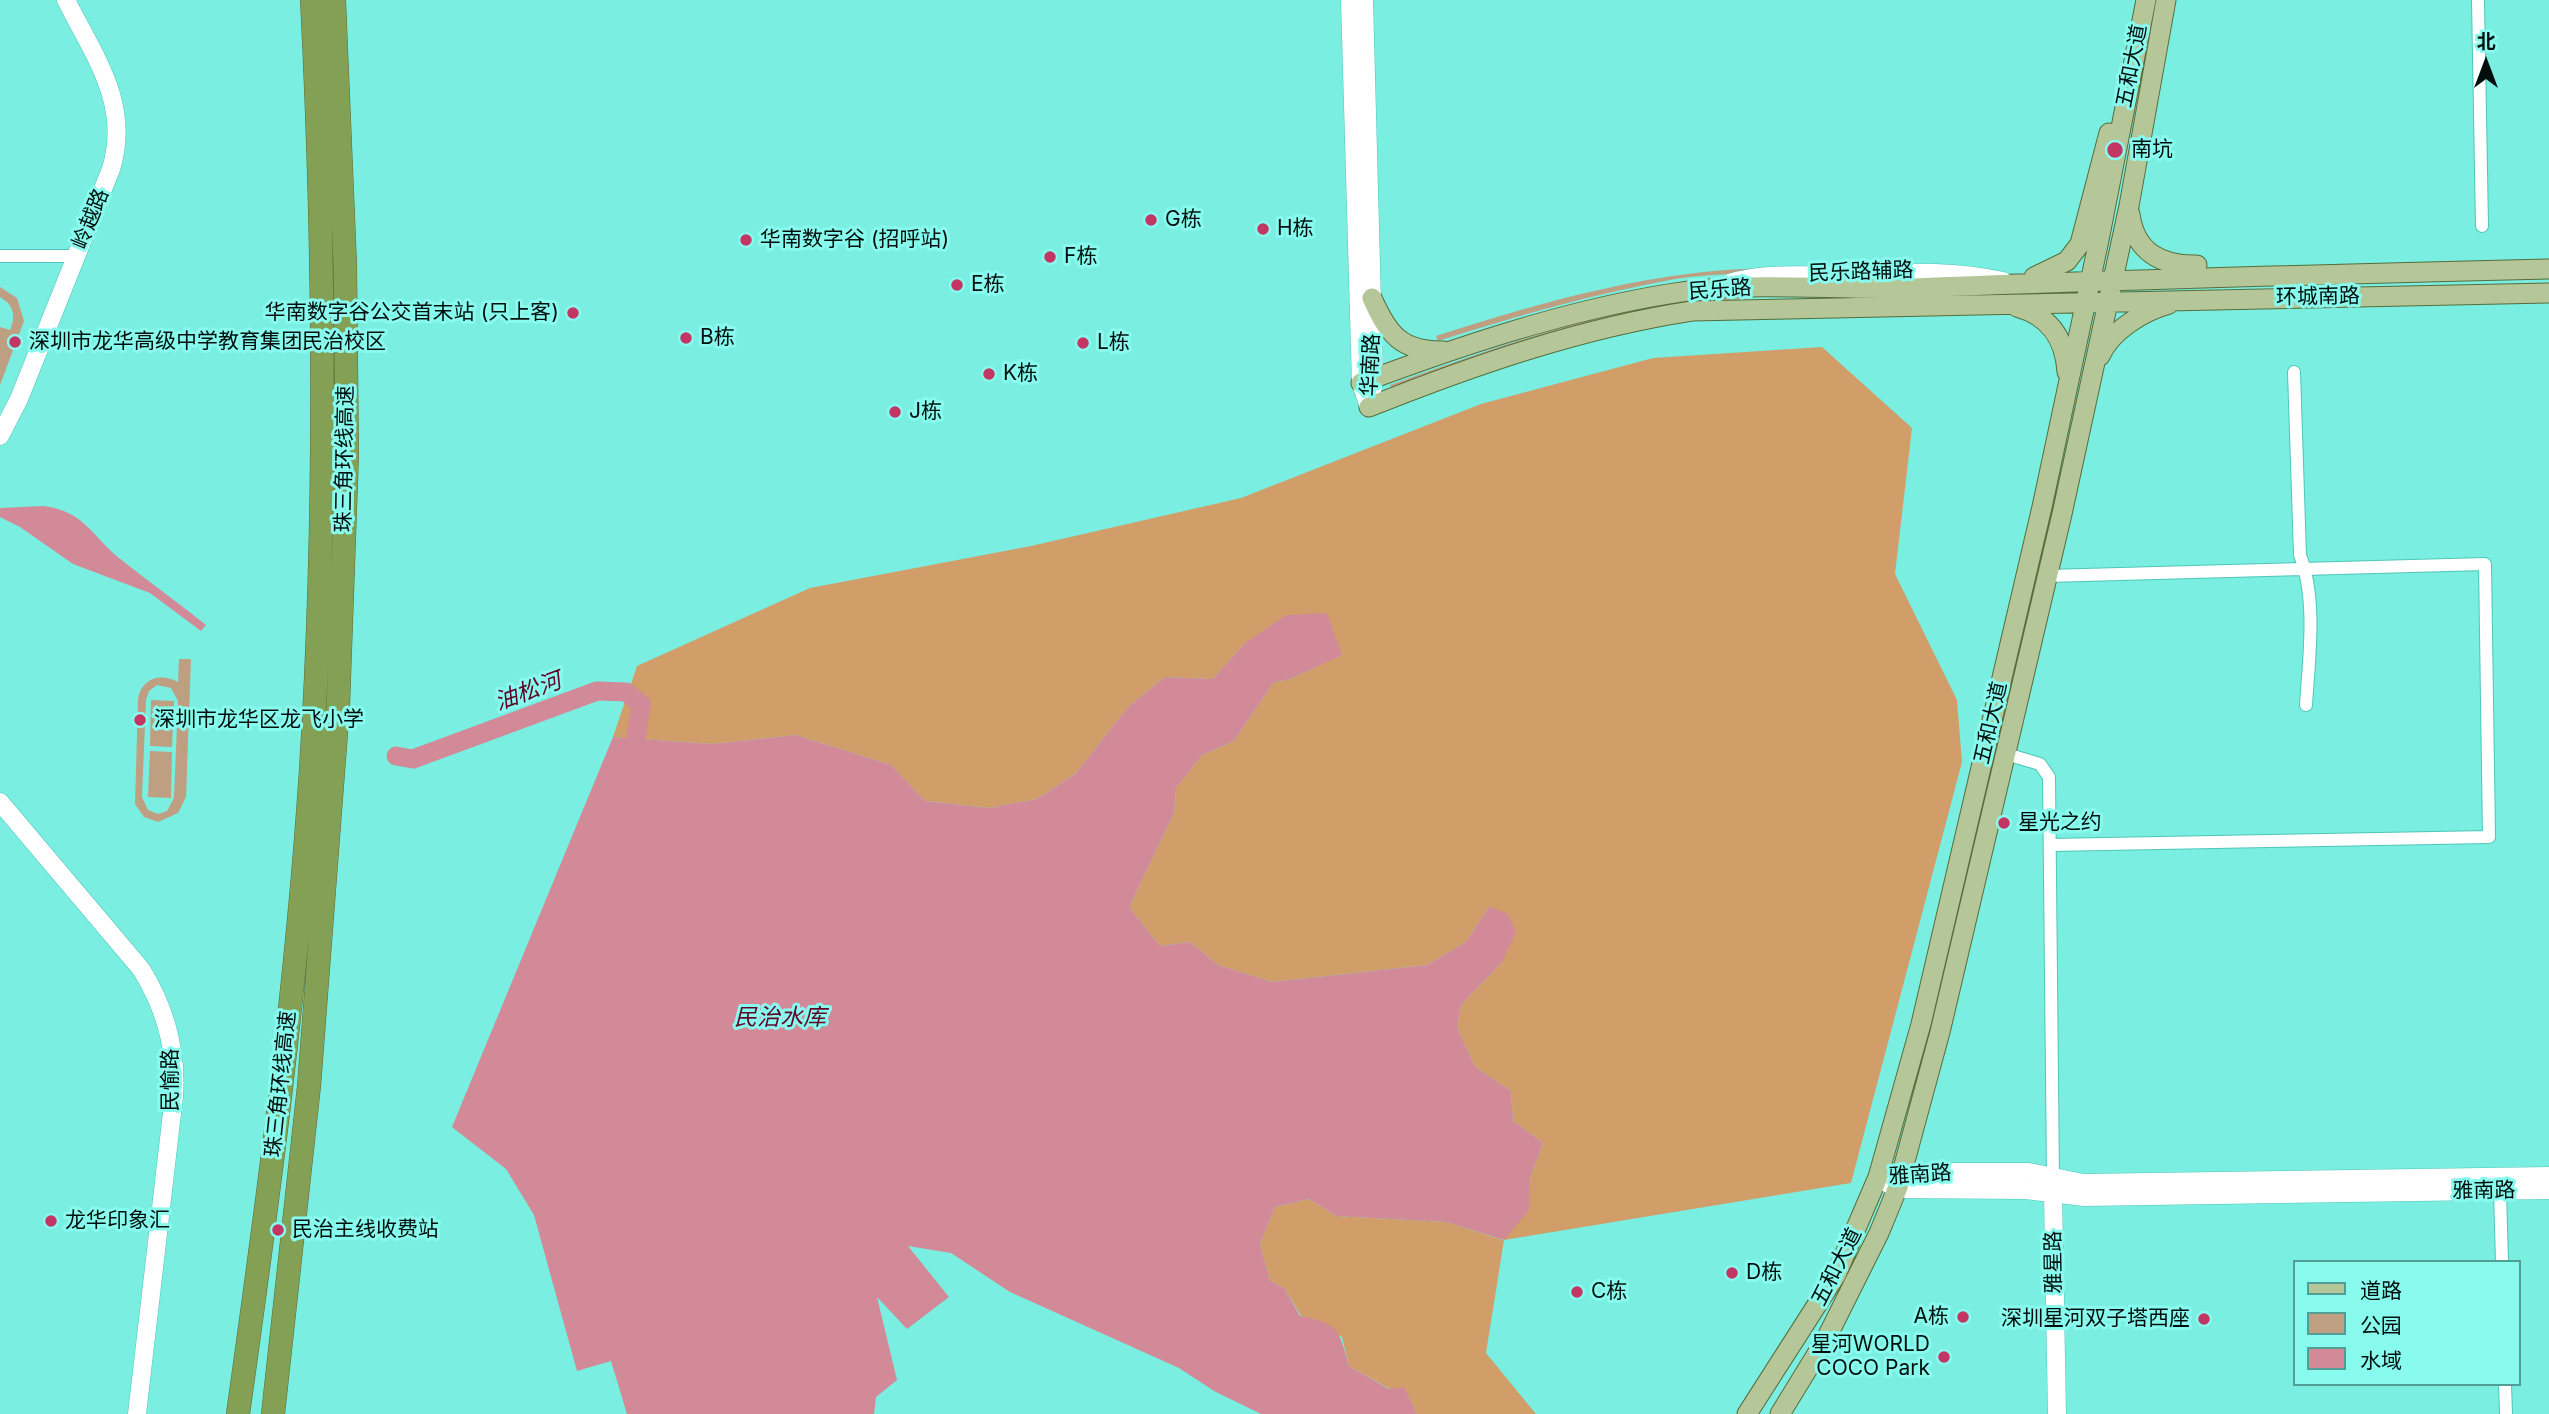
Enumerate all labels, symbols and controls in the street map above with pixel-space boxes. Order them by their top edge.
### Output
street label: 五和大道 [2112,22,2152,110]
north arrow [2451,28,2521,98]
text: 北 [2476,30,2496,53]
place label: 南坑 [2131,137,2173,163]
marker: 南坑 [2105,140,2125,160]
street label: 岭越路 [68,185,114,253]
place label: G栋 [1165,207,1202,233]
marker: G栋 [1143,212,1159,228]
place label: H栋 [1277,216,1314,242]
marker: H栋 [1255,221,1271,237]
place label: 华南数字谷 (招呼站) [760,227,949,253]
marker: 华南数字谷 (招呼站) [738,232,754,248]
place label: F栋 [1064,244,1097,270]
marker: F栋 [1042,249,1058,265]
street label: 民乐路辅路 [1808,258,1914,286]
place label: E栋 [971,272,1005,298]
street label: 民乐路 [1688,275,1752,305]
marker: E栋 [949,277,965,293]
street label: 环城南路 [2276,284,2360,310]
place label: 华南数字谷公交首末站 (只上客) [265,300,559,326]
marker: 华南数字谷公交首末站 (只上客) [565,305,581,321]
place label: B栋 [700,325,735,351]
place label: 深圳市龙华高级中学教育集团民治校区 [29,329,386,355]
marker: B栋 [678,330,694,346]
place label: L栋 [1097,330,1130,356]
street label: 华南路 [1357,333,1385,397]
marker: 深圳市龙华高级中学教育集团民治校区 [7,334,23,350]
marker: L栋 [1075,335,1091,351]
place label: K栋 [1003,361,1038,387]
marker: K栋 [981,366,997,382]
street label: 珠三角环线高速 [331,385,359,533]
place label: J栋 [909,399,942,425]
marker: J栋 [887,404,903,420]
water label: 油松河 [491,667,565,717]
street label: 五和大道 [1969,679,2013,767]
place label: 深圳市龙华区龙飞小学 [154,707,364,733]
marker: 深圳市龙华区龙飞小学 [132,712,148,728]
place label: 星光之约 [2018,810,2102,836]
marker: 星光之约 [1996,815,2012,831]
water label: 民治水库 [734,1004,826,1032]
street label: 珠三角环线高速 [261,1010,301,1158]
street label: 民愉路 [158,1049,184,1111]
street label: 雅南路 [1888,1160,1952,1190]
street label: 雅南路 [2452,1178,2516,1204]
place label: 龙华印象汇 [65,1208,170,1234]
marker: 龙华印象汇 [43,1213,59,1229]
place label: 民治主线收费站 [292,1217,439,1243]
marker: 民治主线收费站 [270,1222,286,1238]
street label: 五和大道 [1807,1224,1867,1310]
street label: 雅星路 [2041,1230,2067,1294]
place label: D栋 [1746,1260,1782,1286]
legend [2294,1260,2521,1386]
marker: D栋 [1724,1265,1740,1281]
text: 道路 [2360,1278,2402,1303]
place label: C栋 [1591,1279,1627,1305]
marker: C栋 [1569,1284,1585,1300]
place label: A栋 [1914,1304,1949,1330]
place label: 深圳星河双子塔西座 [2001,1306,2190,1332]
marker: A栋 [1955,1309,1971,1325]
marker: 深圳星河双子塔西座 [2196,1311,2212,1327]
text: 公园 [2360,1313,2402,1338]
place label: 星河WORLD COCO Park [1811,1332,1930,1382]
text: 水域 [2360,1348,2402,1373]
marker: 星河WORLD COCO Park [1936,1349,1952,1365]

